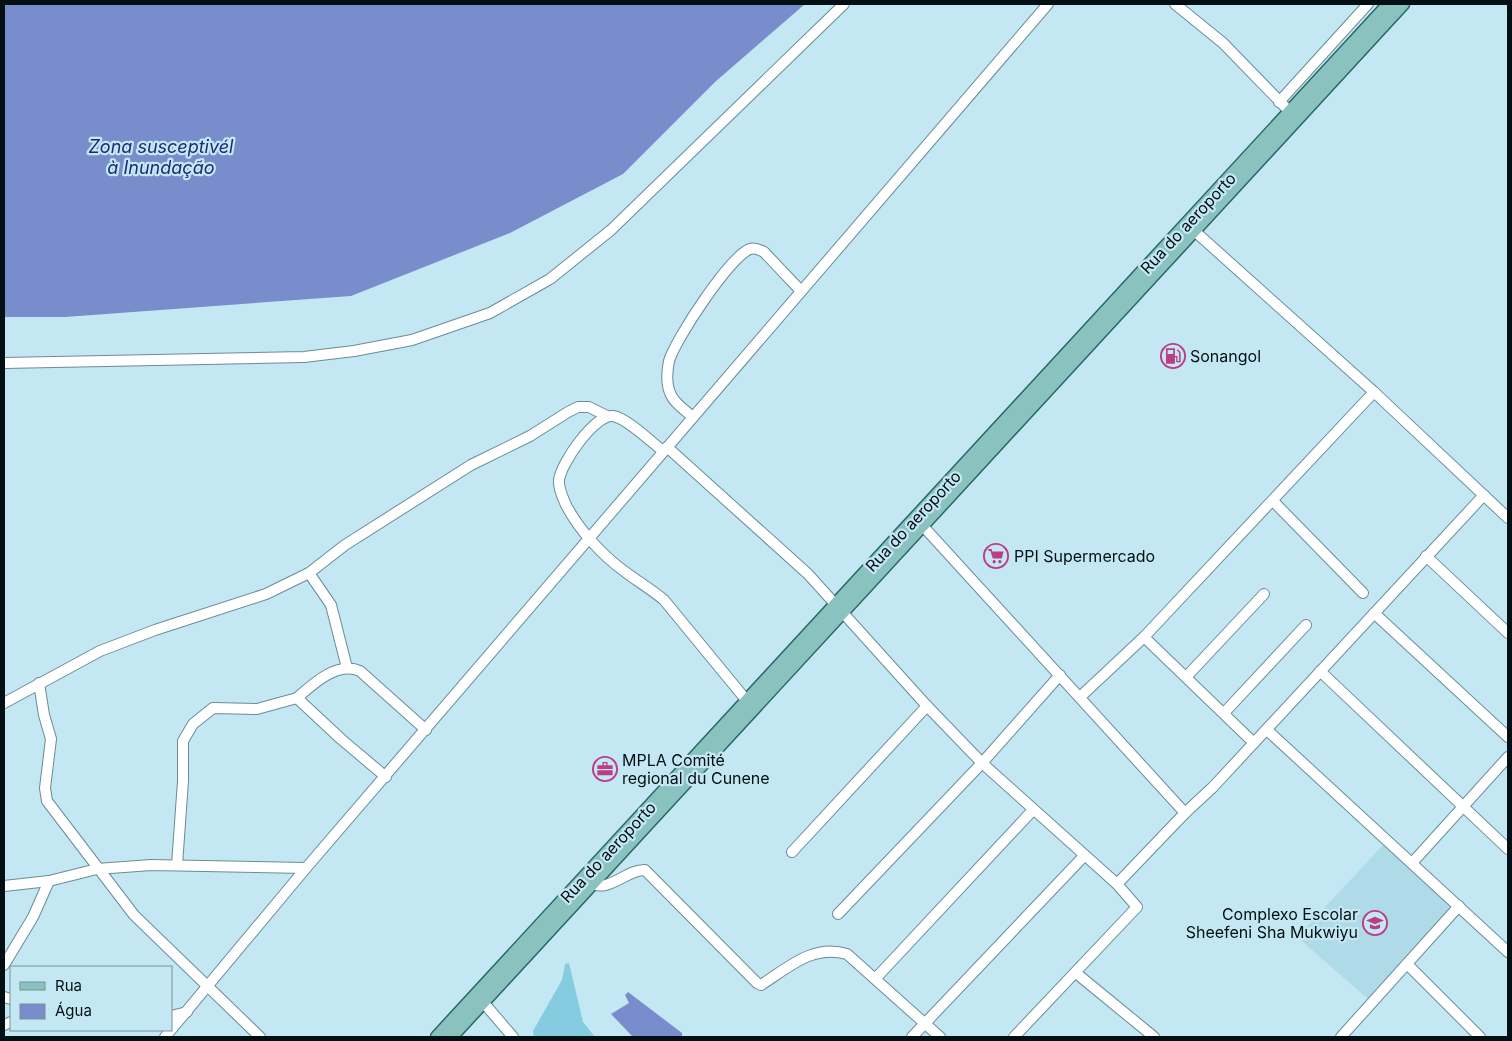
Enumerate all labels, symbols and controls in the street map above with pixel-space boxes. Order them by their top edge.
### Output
water label: Zona susceptivél à Inundação [89,136,234,178]
street label: Rua do aeroporto [1136,168,1240,278]
fuel station icon: Sonangol [1160,343,1186,369]
place label: Sonangol [1190,346,1261,366]
street label: Rua do aeroporto [861,466,965,576]
supermarket icon: PPI Supermercado [983,543,1009,569]
place label: PPI Supermercado [1014,546,1155,566]
place label: MPLA Comité regional du Cunene [622,750,770,788]
office icon: MPLA Comité regional du Cunene [592,756,618,782]
street label: Rua do aeroporto [556,797,660,907]
place label: Complexo Escolar Sheefeni Sha Mukwiyu [1186,904,1358,942]
school or university icon: Complexo Escolar Sheefeni Sha Mukwiyu [1362,910,1388,936]
legend [10,966,172,1031]
text: Rua [55,976,82,995]
text: Água [55,1001,92,1020]

